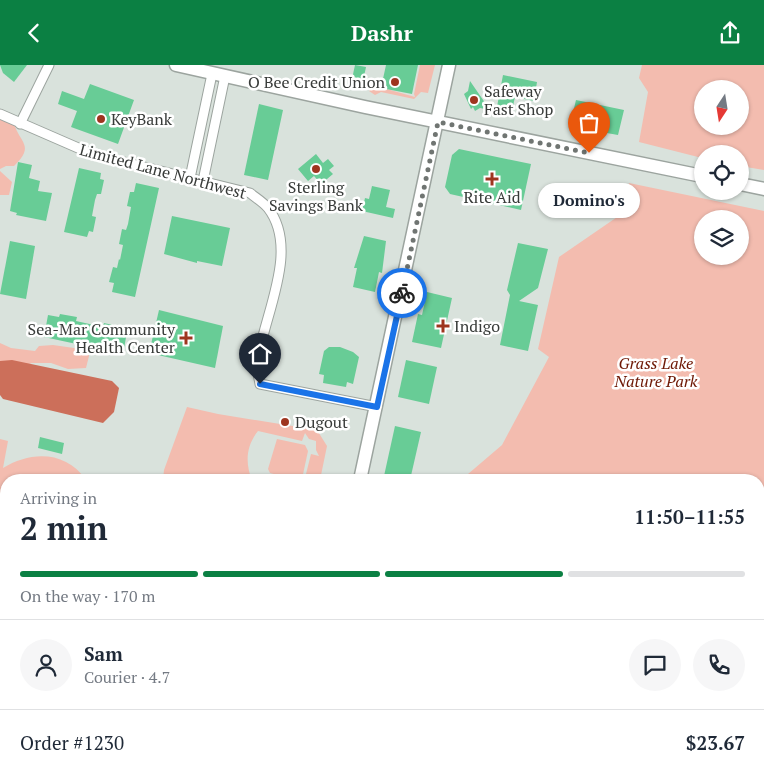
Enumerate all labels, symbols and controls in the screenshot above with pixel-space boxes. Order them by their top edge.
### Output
text: Dashr [351,18,413,47]
icon: back [20,19,48,47]
icon: share [716,19,744,47]
place label: O Bee Credit Union [248,71,385,93]
marker: O Bee Credit Union [389,76,401,88]
place label: Safeway Fast Shop [484,80,553,120]
north arrow [694,80,749,135]
map controls [694,80,749,265]
marker: Safeway Fast Shop [468,94,480,106]
pin [568,102,610,153]
place label: KeyBank [111,108,173,130]
icon: bag [575,109,603,137]
marker: KeyBank [95,113,107,125]
street label: Limited Lane Northwest [77,138,249,204]
button: locate [694,145,749,200]
marker: Sterling Savings Bank [310,163,322,175]
marker: Rite Aid [486,173,498,185]
place label: Sterling Savings Bank [269,176,364,216]
callout: Domino's [538,183,640,218]
place label: Rite Aid [463,186,521,208]
text: Domino's [553,189,625,211]
button: layers [694,210,749,265]
courier [377,268,427,318]
icon: bike [388,279,416,307]
place label: Indigo [454,315,500,337]
place label: Sea-Mar Community Health Center [28,318,176,358]
marker: Indigo [436,319,450,333]
marker: Sea-Mar Community Health Center [179,331,193,345]
pin [239,333,281,384]
icon: home [246,340,274,368]
park label: Grass Lake Nature Park [613,352,698,392]
place label: Dugout [295,411,348,433]
marker: Dugout [279,416,291,428]
text: Arriving in [20,487,97,509]
text: 11:50–11:55 [634,504,745,529]
text: 2 min [20,507,108,549]
text: On the way · 170 m [20,585,155,607]
button: person [20,639,72,691]
button: chat [629,639,681,691]
button: phone [693,639,745,691]
text: Sam [84,641,123,666]
text: Courier · 4.7 [84,666,170,688]
text: Order #1230 [20,730,124,755]
text: $23.67 [686,730,745,755]

